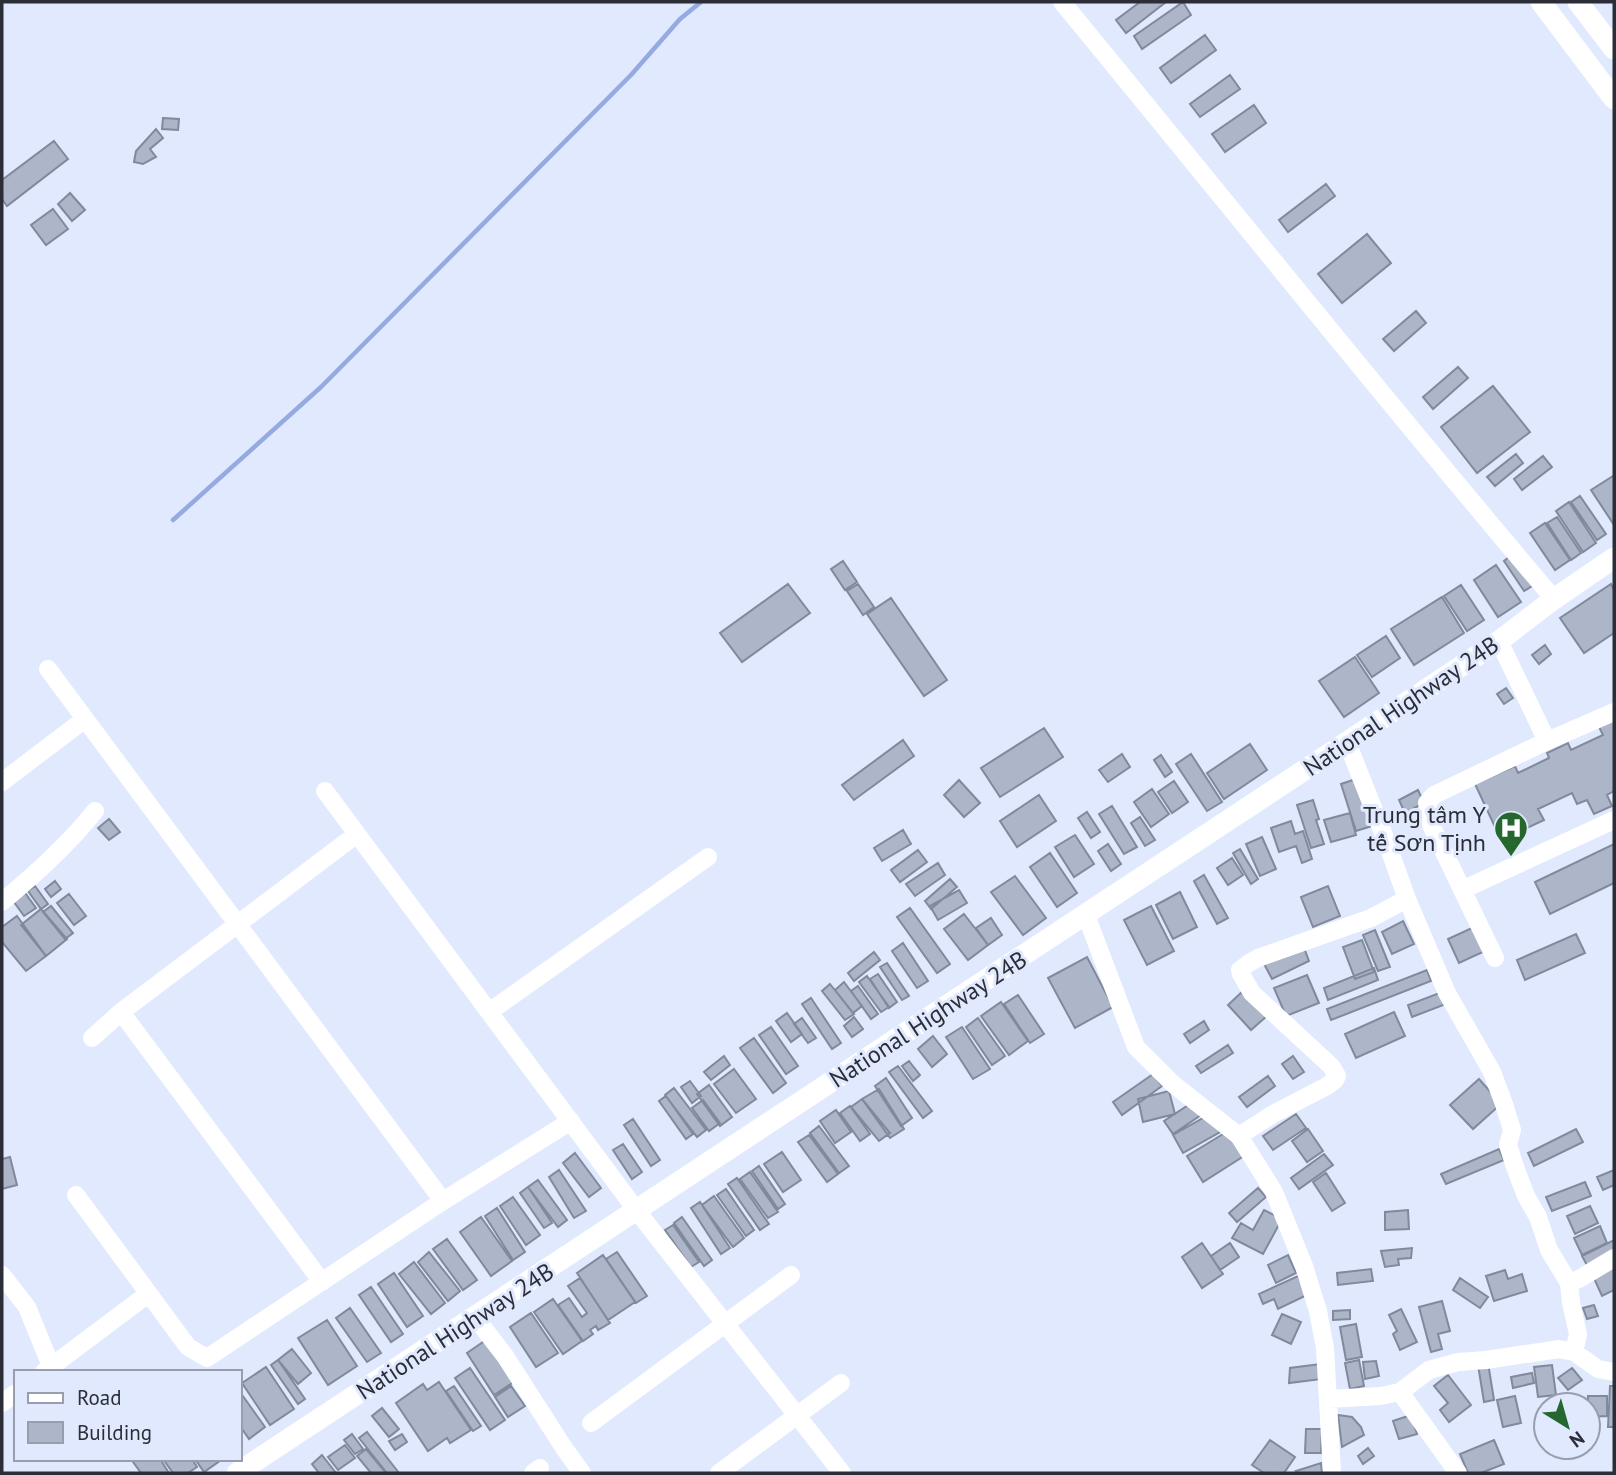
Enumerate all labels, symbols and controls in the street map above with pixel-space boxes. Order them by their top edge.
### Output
street label: National Highway 24B [1297,629,1505,783]
place label: Trung tâm Y tế Sơn Tịnh [1363,799,1487,858]
hospital icon: Trung tâm Y tế Sơn Tịnh [1492,809,1530,858]
street label: National Highway 24B [824,944,1032,1094]
street label: National Highway 24B [351,1256,559,1406]
legend [14,1370,242,1461]
text: Road [77,1384,121,1411]
north arrow [1532,1391,1602,1461]
text: Building [77,1419,152,1446]
text: N [1565,1426,1589,1453]

